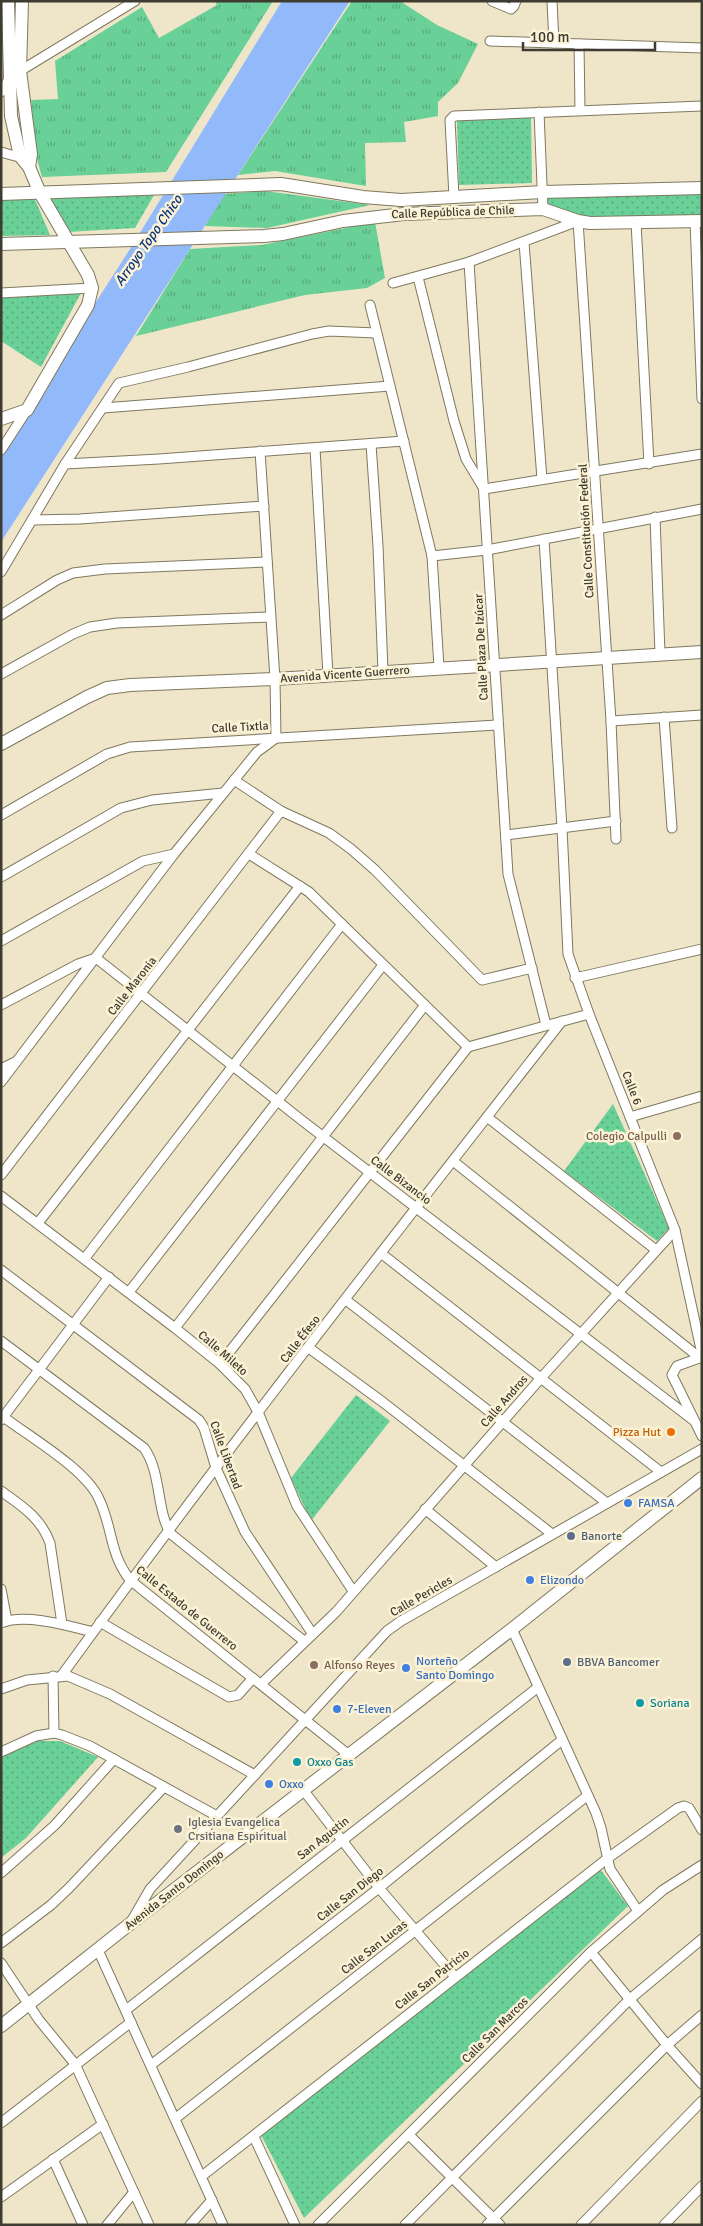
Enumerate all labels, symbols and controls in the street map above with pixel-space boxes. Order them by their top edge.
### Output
scale bar [523,20,656,52]
text: 100 m [530,28,570,46]
water label: Arroyo Topo Chico [111,191,186,289]
street label: Calle República de Chile [391,203,515,222]
street label: Calle Constitución Federal [575,463,598,599]
street label: Calle Plaza De Izúcar [471,592,492,701]
street label: Avenida Vicente Guerrero [280,662,410,687]
street label: Calle Tixtla [211,719,269,736]
street label: Calle Maronia [105,954,160,1019]
street label: Calle 6 [618,1069,645,1107]
place label: Colegio Calpulli [586,1129,667,1144]
marker: Colegio Calpulli [671,1130,683,1142]
street label: Calle Bizancio [367,1153,434,1208]
street label: Calle Éfeso [277,1312,324,1366]
street label: Calle Mileto [195,1328,251,1379]
street label: Calle Andros [478,1372,531,1431]
street label: Calle Libertad [206,1419,245,1491]
place label: Pizza Hut [613,1425,661,1440]
marker: Pizza Hut [665,1426,677,1438]
place label: FAMSA [638,1496,675,1511]
marker: FAMSA [622,1497,634,1509]
place label: Banorte [581,1529,622,1544]
marker: Banorte [565,1530,577,1542]
street label: Calle Estado de Guerrero [133,1563,241,1654]
street label: Calle Pericles [387,1573,455,1620]
place label: Elizondo [540,1573,584,1588]
marker: Elizondo [524,1574,536,1586]
place label: Norteño Santo Domingo [416,1654,494,1683]
place label: BBVA Bancomer [577,1655,660,1670]
marker: BBVA Bancomer [561,1656,573,1668]
place label: Alfonso Reyes [324,1658,395,1673]
marker: Alfonso Reyes [308,1659,320,1671]
marker: Norteño Santo Domingo [400,1662,412,1674]
place label: Soriana [650,1696,690,1711]
marker: Soriana [634,1697,646,1709]
place label: 7-Eleven [347,1702,392,1717]
marker: 7-Eleven [331,1703,343,1715]
place label: Oxxo Gas [307,1755,354,1770]
marker: Oxxo Gas [291,1756,303,1768]
place label: Oxxo [279,1777,304,1792]
marker: Oxxo [263,1778,275,1790]
street label: San Agustin [294,1814,352,1863]
place label: Iglesia Evangelica Crsitiana Espiritual [188,1815,287,1844]
marker: Iglesia Evangelica Crsitiana Espiritual [172,1823,184,1835]
street label: Avenida Santo Domingo [122,1847,227,1934]
street label: Calle San Diego [314,1864,387,1925]
street label: Calle San Lucas [338,1917,410,1978]
street label: Calle San Patricio [392,1946,473,2013]
street label: Calle San Marcos [459,1994,532,2067]

